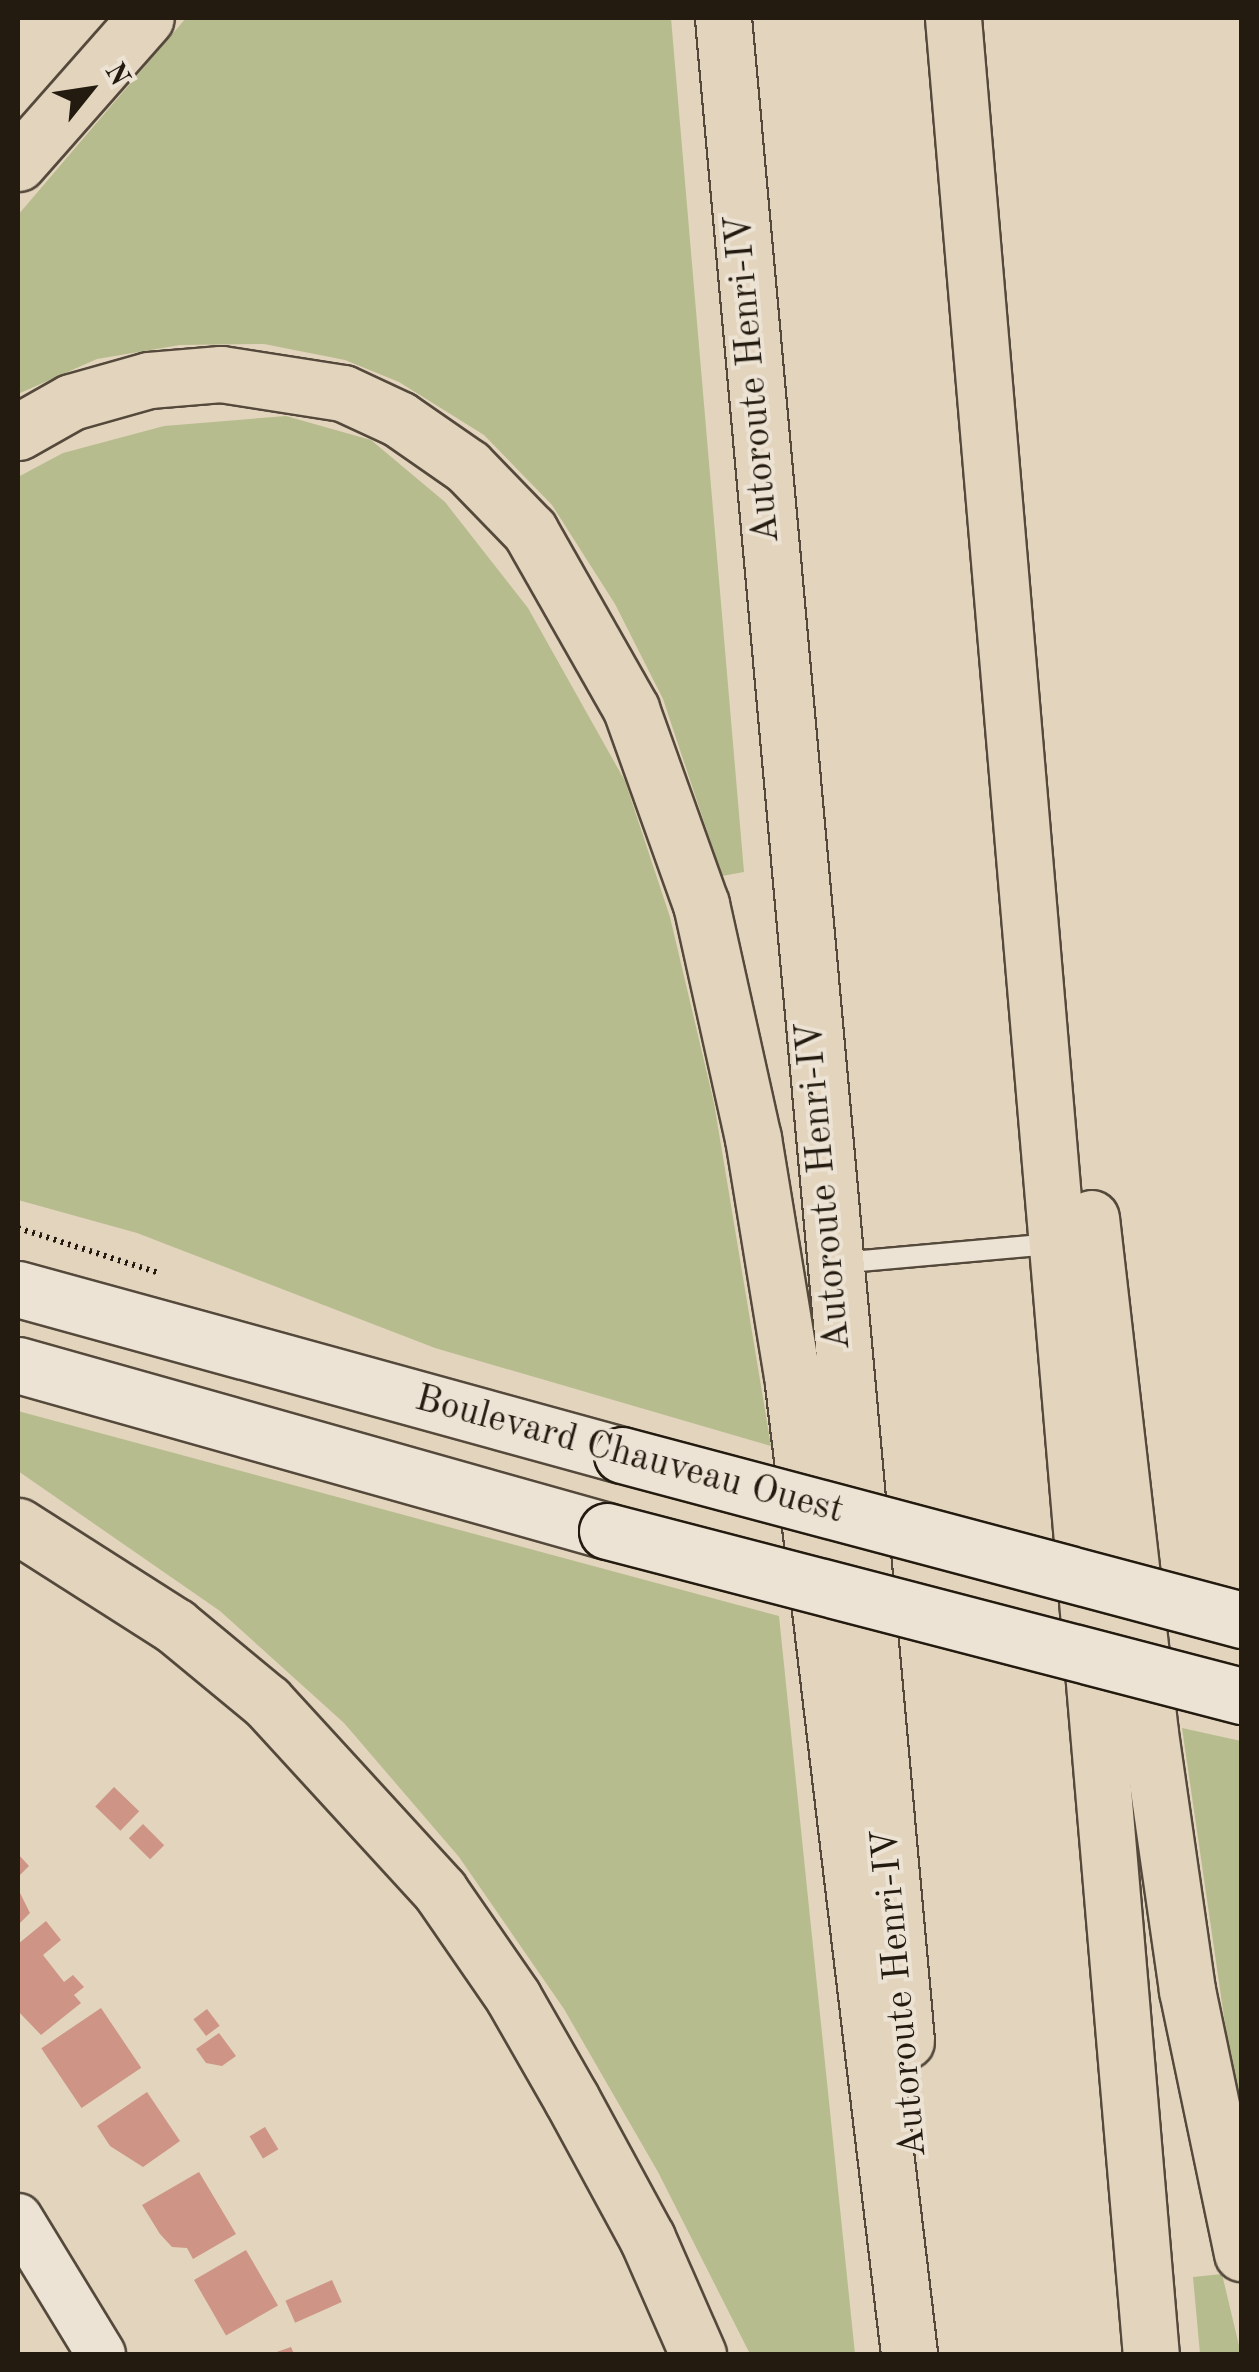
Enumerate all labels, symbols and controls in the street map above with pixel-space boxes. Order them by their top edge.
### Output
north arrow [40,40,140,140]
text: N [99,59,133,91]
street label: Autoroute Henri-IV [717,213,791,545]
street label: Autoroute Henri-IV [788,1020,862,1352]
street label: Boulevard Chauveau Ouest [410,1377,848,1535]
street label: Autoroute Henri-IV [864,1827,938,2159]

